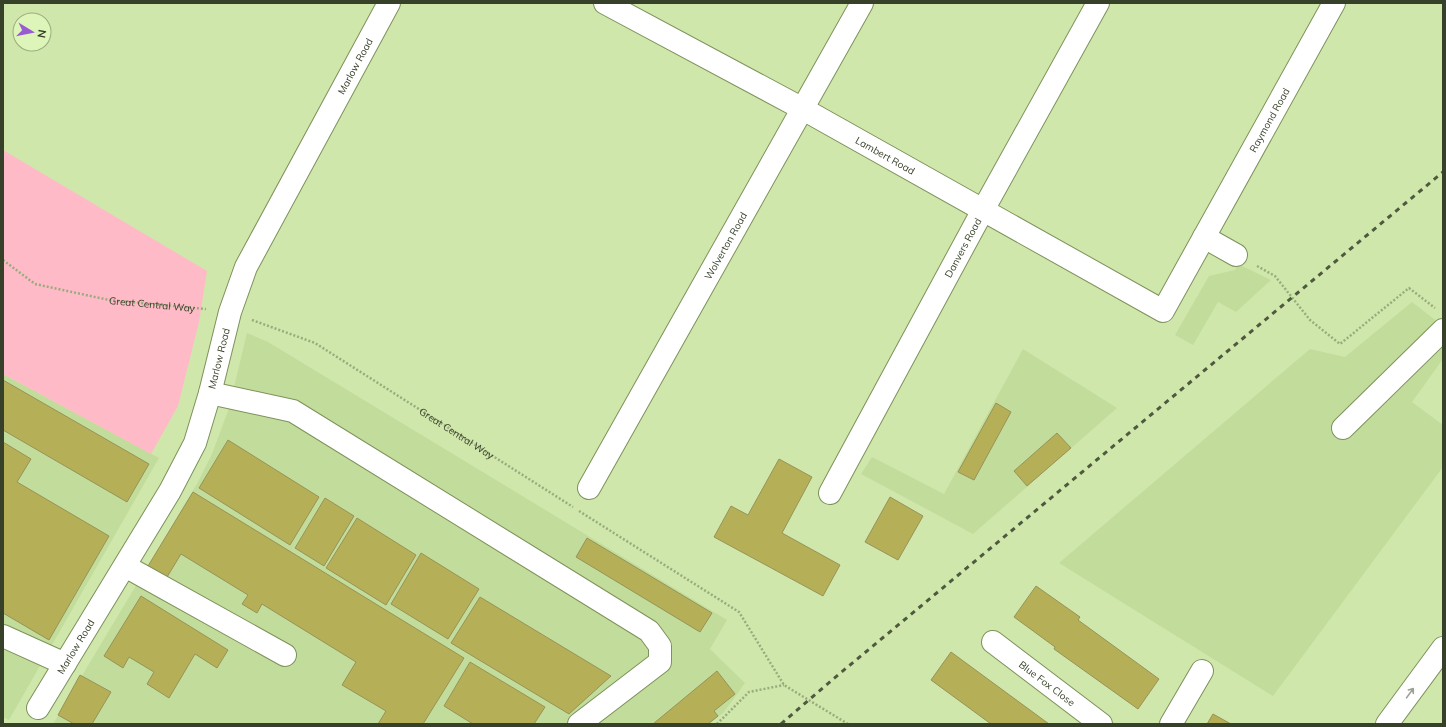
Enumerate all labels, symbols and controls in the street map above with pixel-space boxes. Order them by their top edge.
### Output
north arrow [12,12,52,52]
text: N [34,28,49,39]
street label: Marlow Road [334,36,375,96]
street label: Raymond Road [1246,85,1292,154]
street label: Lambert Road [853,133,917,177]
street label: Wolverton Road [701,210,750,282]
street label: Danvers Road [941,216,984,280]
street label: Great Central Way [109,294,196,315]
street label: Marlow Road [205,327,232,390]
street label: Great Central Way [417,404,497,462]
street label: Marlow Road [54,617,97,676]
street label: Blue Fox Close [1016,658,1078,709]
one-way arrow [1406,687,1414,698]

